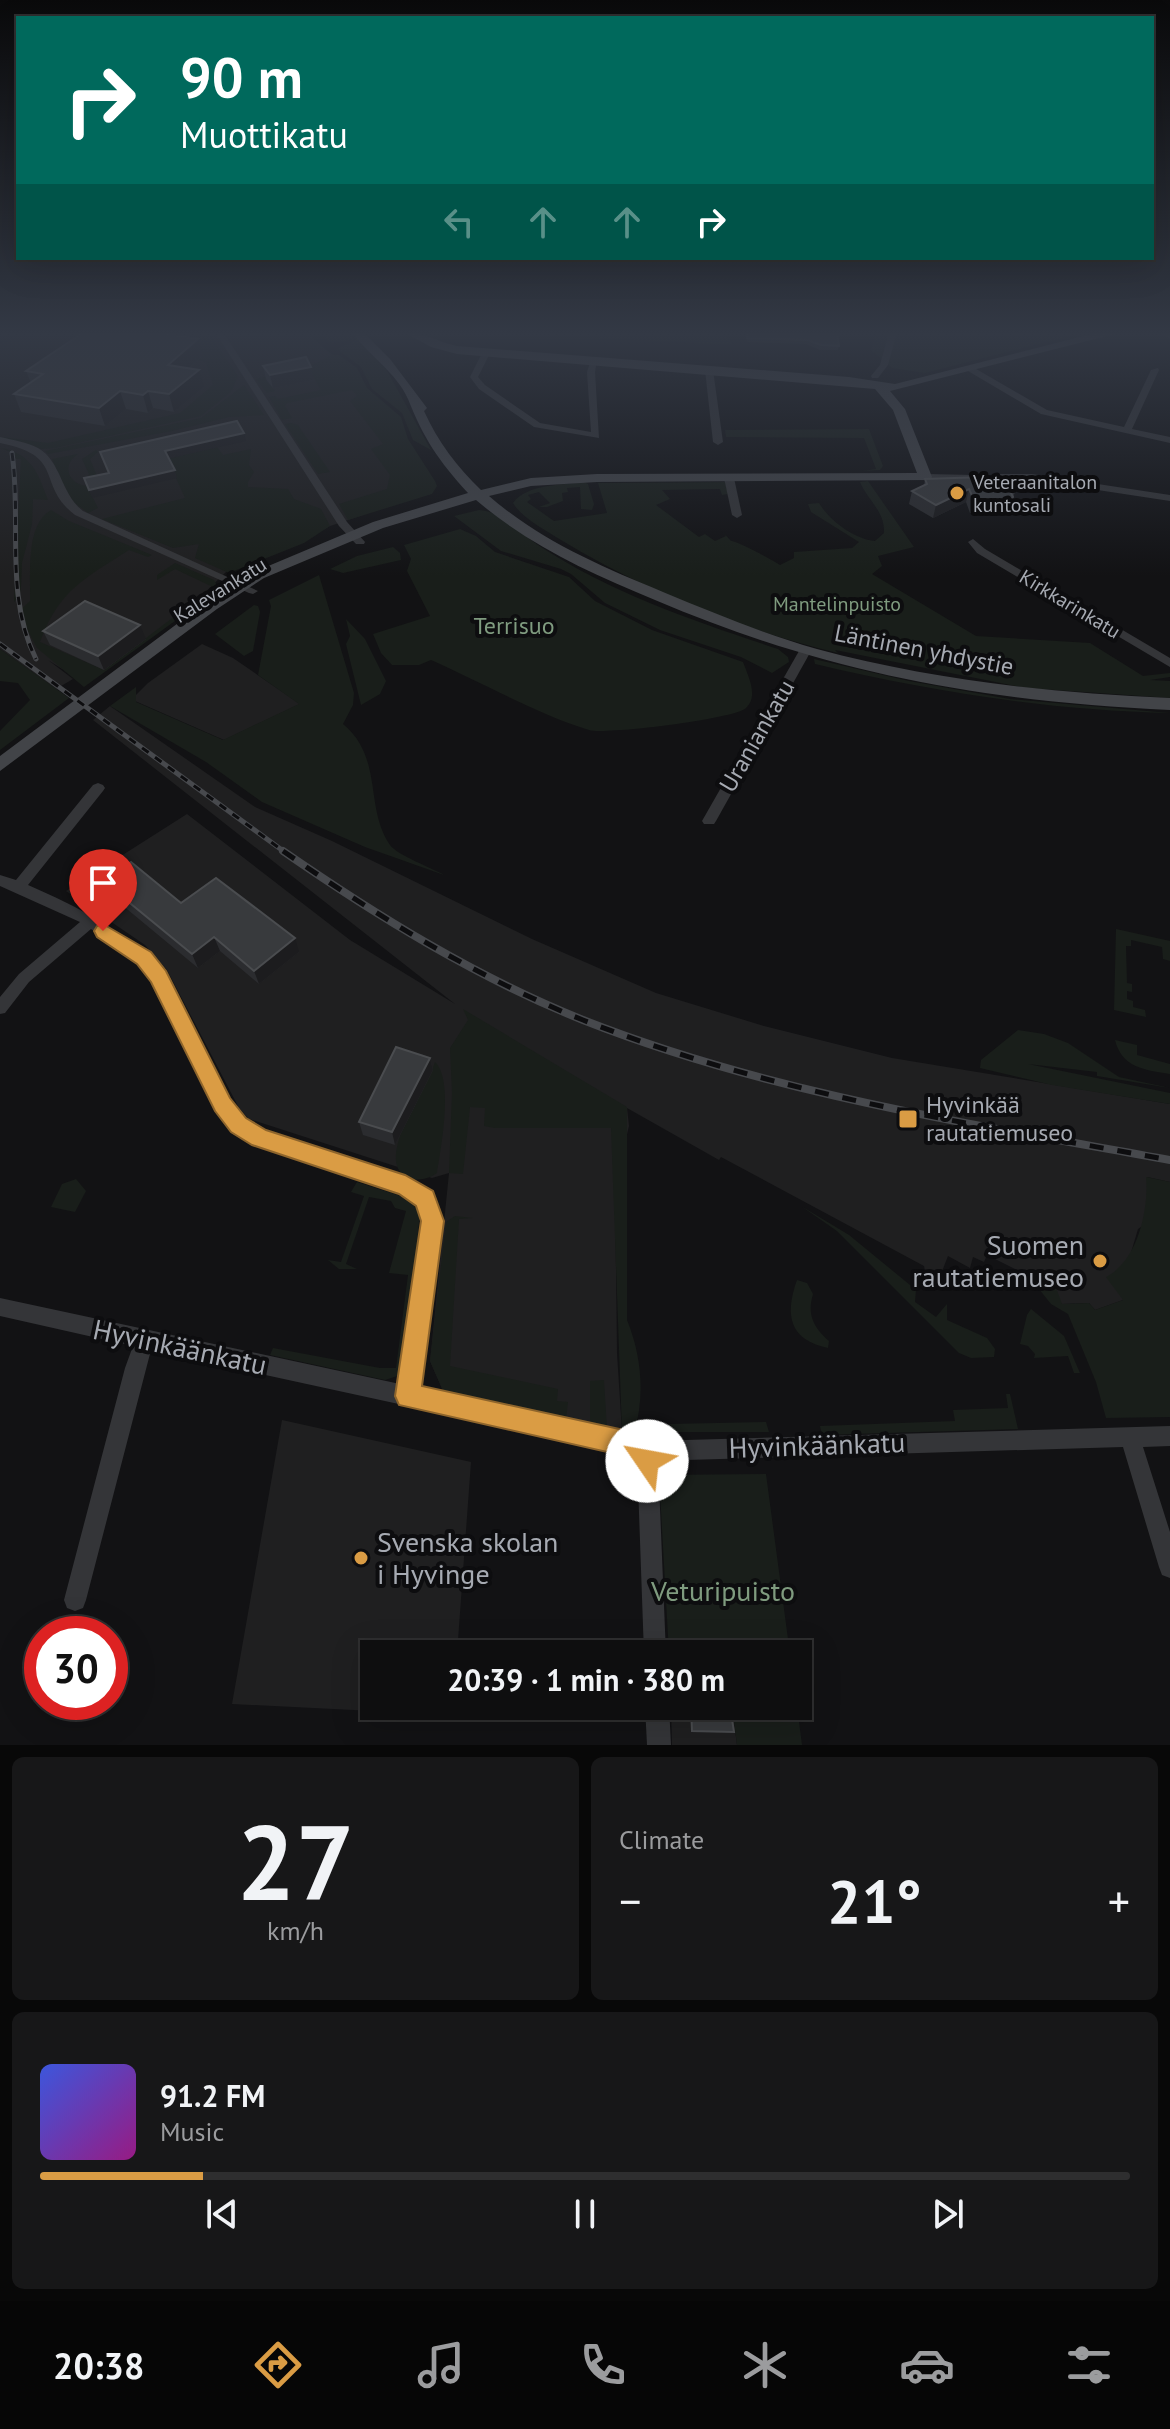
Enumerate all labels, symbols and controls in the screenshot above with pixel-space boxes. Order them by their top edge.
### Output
text: 90 m [180,41,303,113]
icon: right [48,48,152,152]
text: Muottikatu [180,111,348,158]
icon: left [437,200,481,244]
icon: ahead [521,200,565,244]
icon: ahead [605,200,649,244]
icon: right [689,200,733,244]
place label: Veteraanitalon kuntosali [972,469,1097,518]
marker: Veteraanitalon kuntosali [948,484,966,502]
street label: Kalevankatu [169,551,271,629]
street label: Kirkkarinkatu [1015,564,1125,644]
park label: Mantelinpuisto [773,591,901,617]
park label: Terrisuo [473,610,555,641]
street label: Läntinen yhdystie [832,617,1016,682]
street label: Uraniankatu [712,674,801,798]
pin [69,849,137,931]
icon: arrive [81,861,125,905]
place label: Hyvinkää rautatiemuseo [926,1089,1073,1148]
marker: Hyvinkää rautatiemuseo [897,1108,919,1130]
place label: Suomen rautatiemuseo [912,1226,1084,1295]
marker: Suomen rautatiemuseo [1091,1252,1109,1270]
street label: Hyvinkäänkatu [90,1310,270,1383]
position arrow [605,1419,689,1503]
street label: Hyvinkäänkatu [728,1423,906,1466]
place label: Svenska skolan i Hyvinge [377,1523,558,1592]
marker: Svenska skolan i Hyvinge [352,1549,370,1567]
park label: Veturipuisto [650,1572,795,1609]
speed limit sign: 30 [24,1616,128,1720]
text: 20:39 · 1 min · 380 m [447,1660,725,1699]
text: 27 [237,1794,354,1929]
text: Climate [619,1823,704,1856]
text: 21° [827,1862,922,1940]
text: − [619,1872,641,1929]
text: + [1108,1872,1130,1929]
text: km/h [267,1914,324,1947]
text: 91.2 FM [160,2076,265,2115]
text: Music [160,2115,224,2148]
icon: previous [200,2192,244,2236]
icon: pause [563,2192,607,2236]
icon: next [926,2192,970,2236]
icon: directions [250,2337,306,2393]
icon: music [413,2337,469,2393]
icon: phone [575,2337,631,2393]
icon: climate [737,2337,793,2393]
icon: car [899,2337,955,2393]
icon: filters [1061,2337,1117,2393]
text: 20:38 [53,2342,144,2389]

